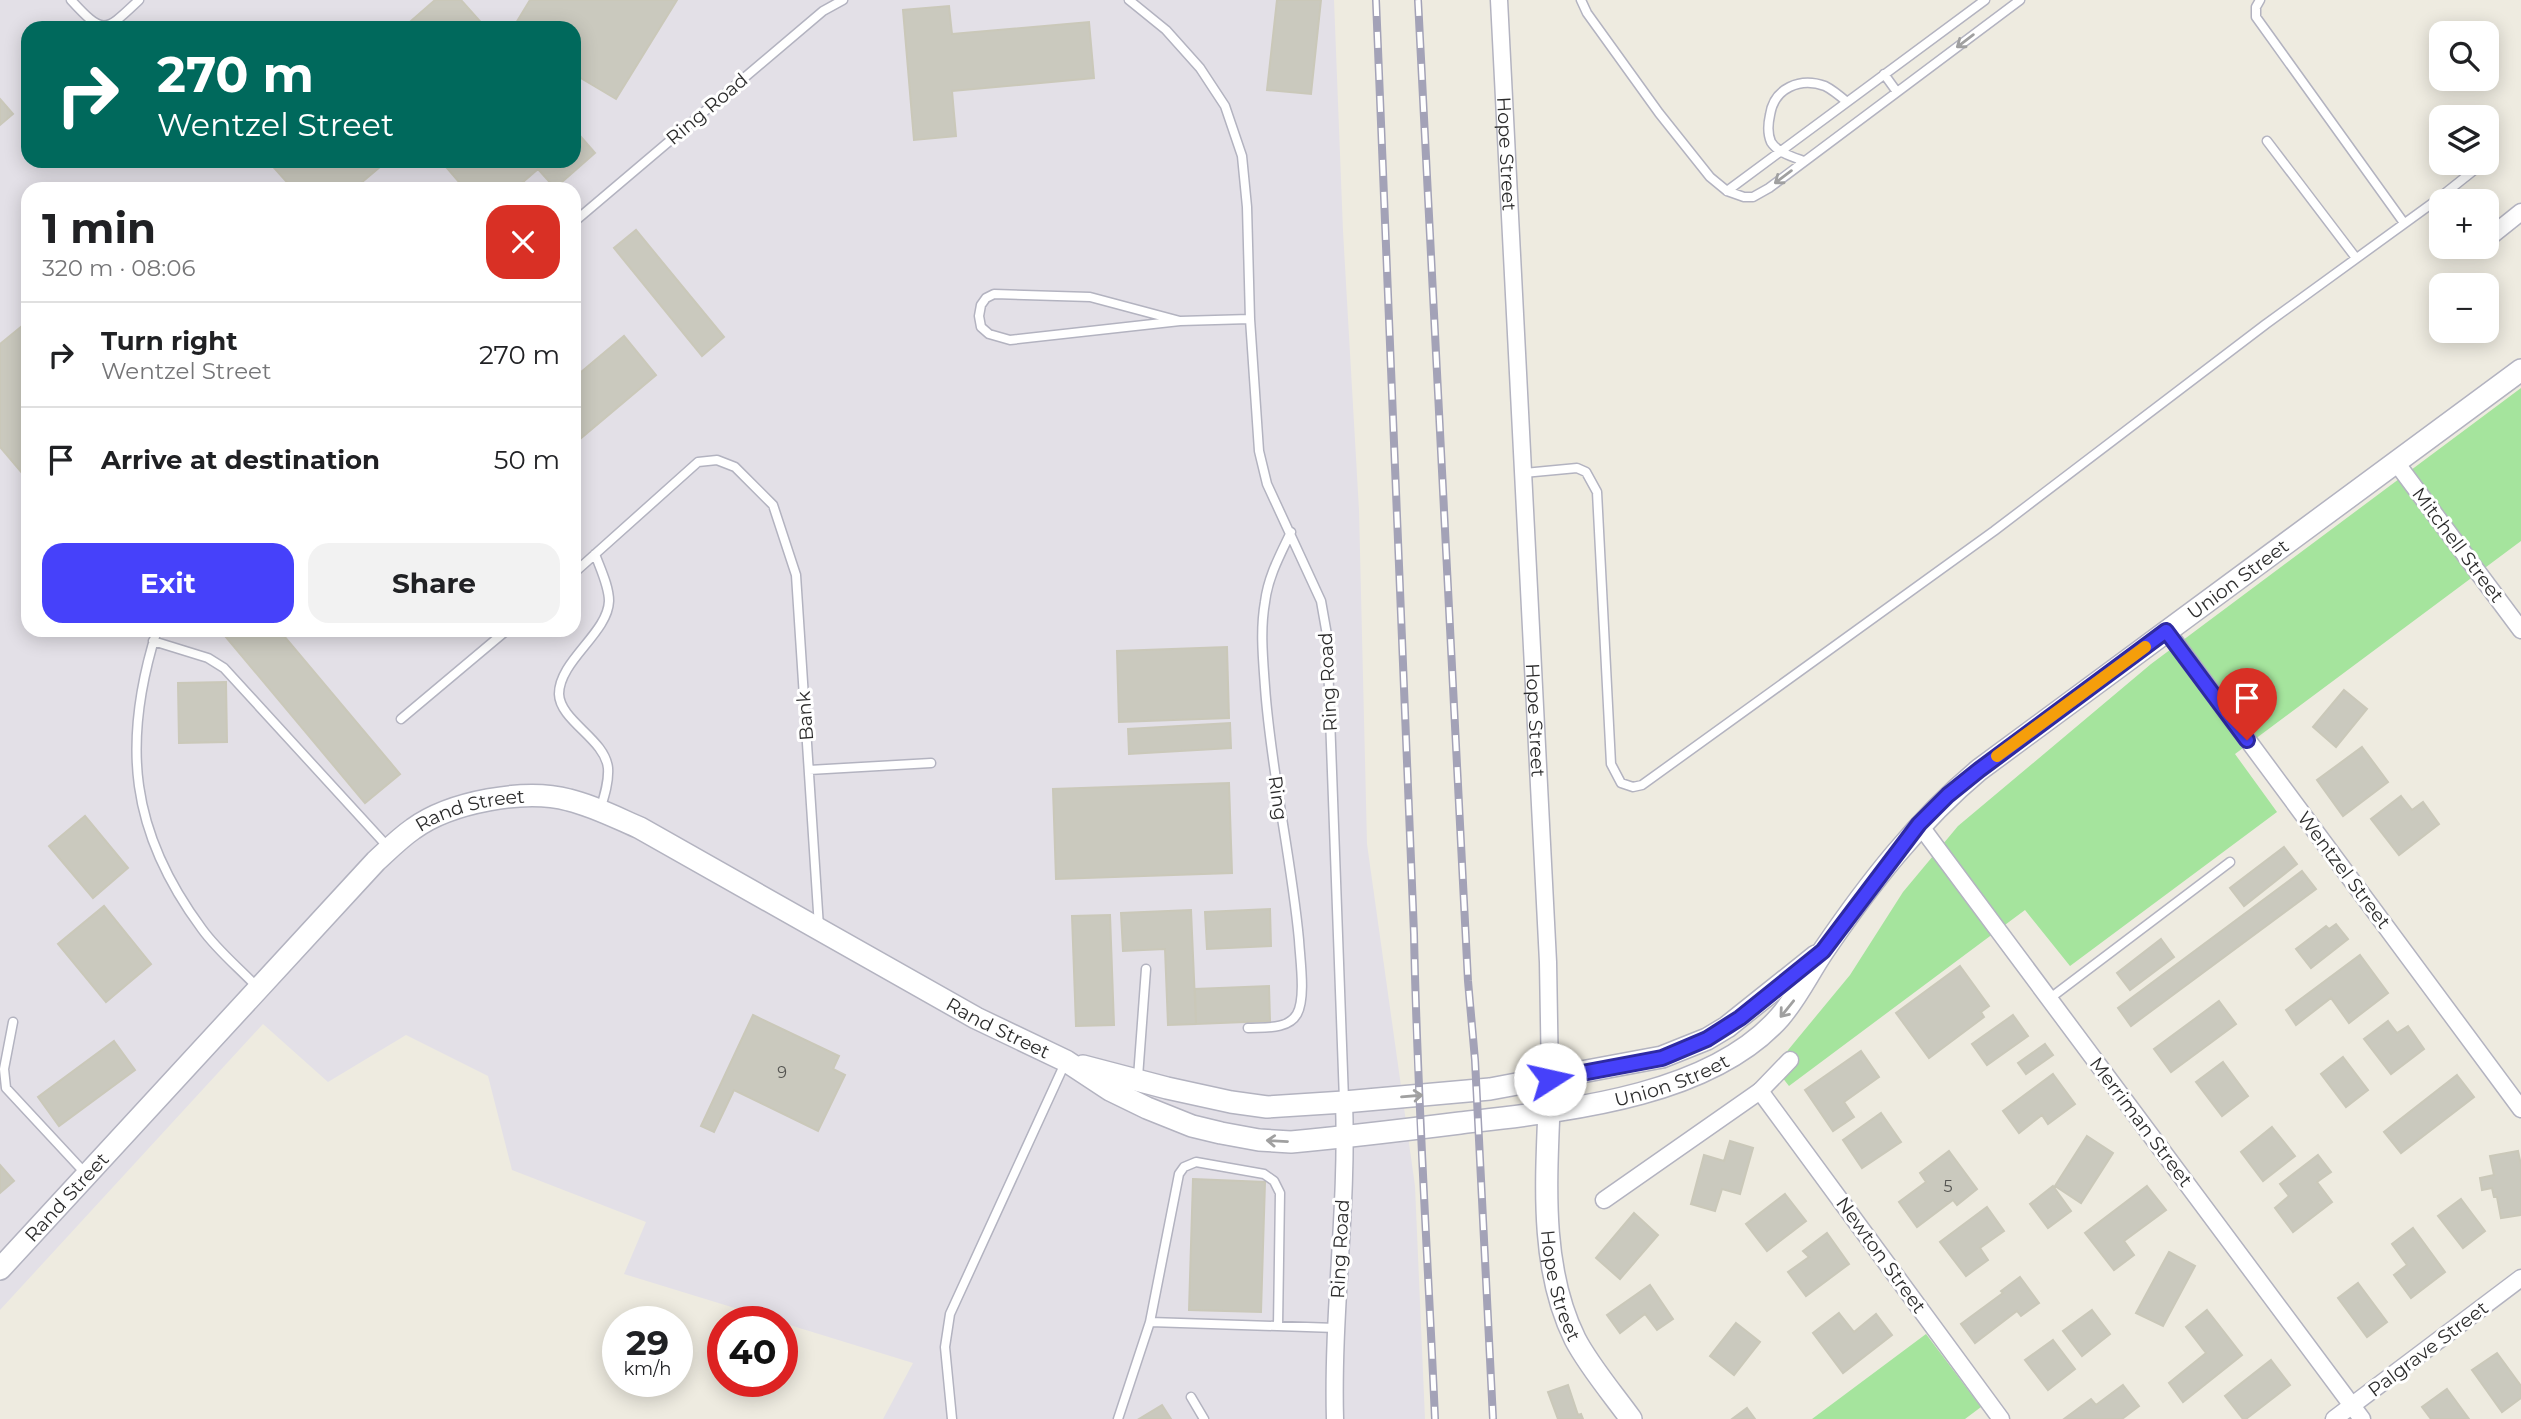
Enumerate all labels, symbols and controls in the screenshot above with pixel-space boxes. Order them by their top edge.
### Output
map controls [2429,21,2499,343]
button: search [2429,21,2499,91]
one-way arrow [1956,33,1975,48]
text: 270 m [157,45,314,104]
icon: right [42,49,133,140]
street label: Ring Road [662,68,752,150]
street label: Hope Street [1492,96,1521,212]
text: Wentzel Street [157,105,394,144]
button: layers [2429,105,2499,175]
one-way arrow [1775,170,1793,185]
button: + [2429,189,2499,259]
text: 1 min [42,202,156,254]
button: close [486,205,560,279]
text: 320 m · 08:06 [42,254,195,282]
button: − [2429,273,2499,343]
text: Turn right [101,325,237,357]
icon: right [42,336,80,374]
text: 270 m [479,339,560,371]
text: Wentzel Street [101,357,271,385]
icon: arrive [42,441,80,479]
text: Arrive at destination [101,444,380,476]
text: 50 m [494,444,560,476]
street label: Mitchell Street [2407,483,2509,607]
street label: Union Street [2183,534,2293,624]
button: Exit [42,543,294,623]
button: Share [308,543,560,623]
street label: Ring Road [1314,632,1342,732]
street label: Hope Street [1521,662,1550,778]
pin [2217,668,2277,740]
icon: arrive [2228,679,2266,717]
street label: Bank [792,690,818,742]
street label: Ring [1264,774,1292,822]
street label: Rand Street [411,784,525,836]
street label: Wentzel Street [2292,807,2396,933]
street label: Rand Street [942,992,1054,1063]
one-way arrow [1779,999,1795,1017]
position arrow [1513,1042,1587,1116]
street label: Union Street [1612,1049,1733,1111]
street label: Merriman Street [2085,1053,2197,1192]
house number: 9 [777,1063,787,1082]
one-way arrow [1400,1089,1423,1102]
one-way arrow [1266,1134,1289,1147]
street label: Rand Street [20,1147,113,1246]
house number: 5 [1943,1177,1953,1196]
street label: Newton Street [1831,1192,1931,1318]
street label: Ring Road [1326,1199,1354,1299]
street label: Hope Street [1537,1229,1586,1345]
street label: Palgrave Street [2363,1296,2493,1402]
speed limit sign: 40 [707,1306,798,1397]
text: 29 [626,1321,669,1364]
text: km/h [623,1358,672,1380]

